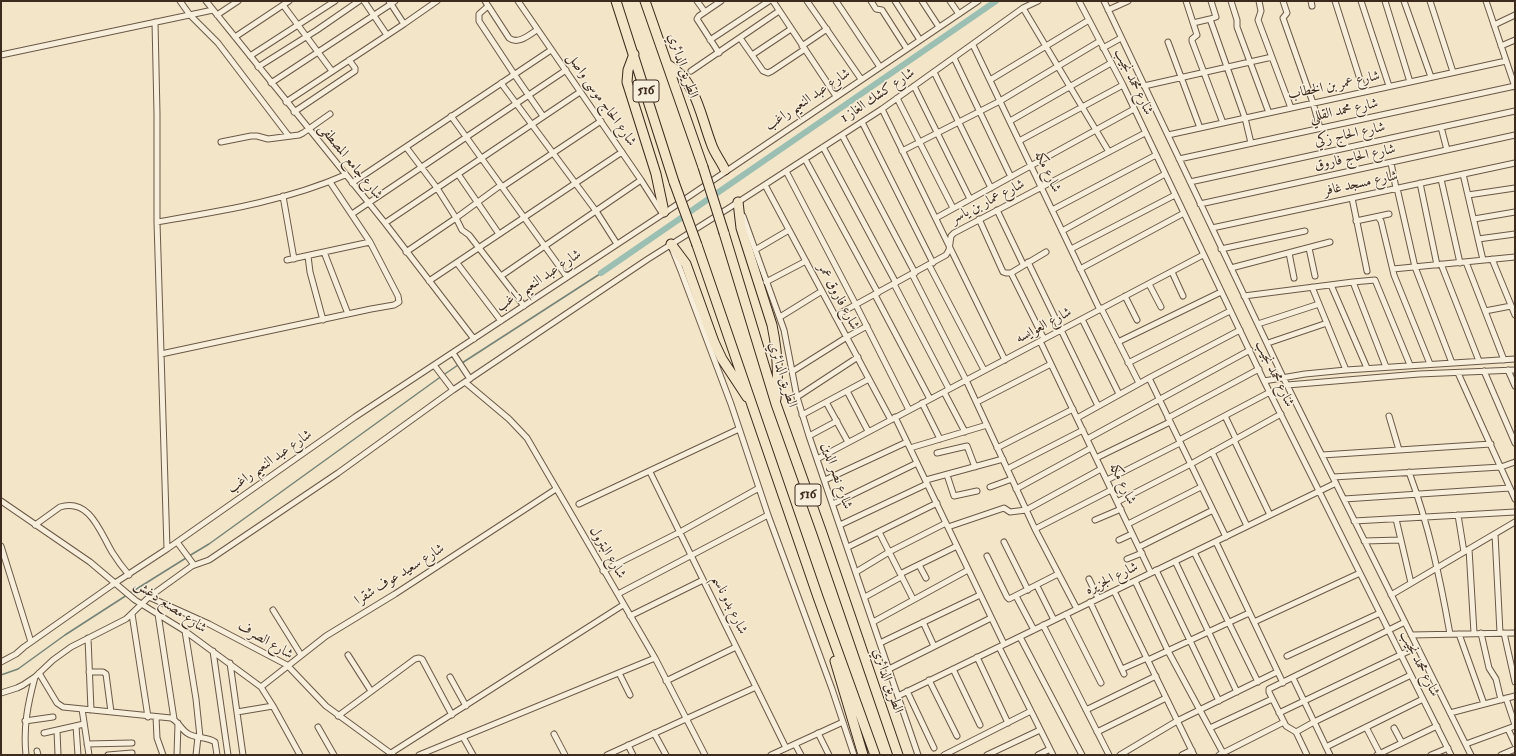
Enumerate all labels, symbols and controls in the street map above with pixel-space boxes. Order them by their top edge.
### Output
street label: الطريق الدائري [663,31,701,101]
street label: شارع محمد نجيب [1110,46,1156,118]
street label: شارع الحاج موسى واصل [563,50,639,150]
street label: شارع عبد النعيم راغب [762,65,854,135]
street label: شارع كشك الغاز 1 [838,65,918,127]
street label: شارع عمر بن الخطاب [1286,68,1382,104]
road number: 516 [633,80,659,102]
street label: شارع محمد القللي [1308,96,1380,126]
street label: شارع الحاج زكي [1313,119,1387,151]
street label: شارع جامع المصطفى [314,121,386,203]
street label: شارع الحاج فاروق [1313,141,1397,175]
street label: شارع مكه [1030,149,1064,195]
street label: شارع مسجد غافر [1322,168,1400,200]
street label: شارع عمار بن ياسر [948,176,1028,228]
street label: شارع عبد النعيم راغب [493,246,585,316]
street label: شارع فاروق عمر [813,261,863,333]
street label: شارع العوايسه [1013,304,1075,348]
street label: شارع محمد نجيب [1251,338,1297,410]
street label: الطريق الدائري [764,340,800,410]
street label: شارع عبد النعيم راغب [224,427,316,497]
street label: شارع نصر الدين [817,440,855,512]
street label: شارع مكه [1105,461,1139,507]
road number: 516 [795,484,821,506]
street label: شارع البترول [585,524,629,582]
street label: شارع سعيد عوف شقرا [352,541,448,609]
street label: شارع الجزيره [1083,559,1141,599]
street label: شارع بدو ناسم [708,573,750,637]
street label: شارع مصنع دغش [130,577,210,637]
street label: شارع الصرف [234,618,296,664]
street label: شارع محمد نجيب [1395,628,1443,700]
street label: الطريق الدائري [868,646,906,716]

